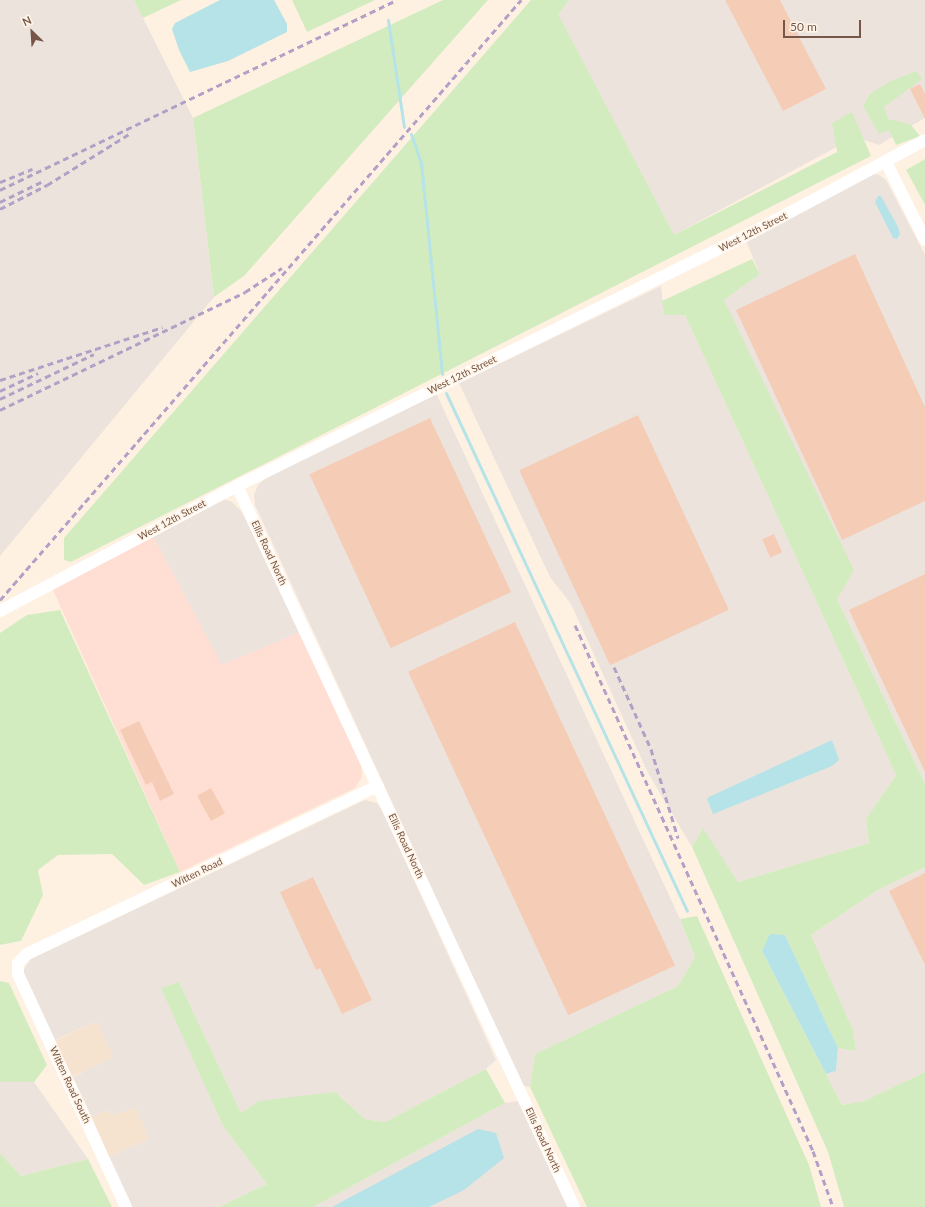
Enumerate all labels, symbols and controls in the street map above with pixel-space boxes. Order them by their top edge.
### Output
north arrow [12,12,52,52]
scale bar [785,12,863,38]
text: N [20,13,33,28]
text: 50 m [790,19,817,34]
street label: West 12th Street [717,210,789,254]
street label: West 12th Street [426,353,498,397]
street label: West 12th Street [136,497,208,543]
street label: Ellis Road North [249,519,289,587]
street label: Ellis Road North [386,812,426,880]
street label: Witten Road [170,856,224,890]
street label: Witten Road South [47,1045,93,1125]
street label: Ellis Road North [523,1106,563,1174]

